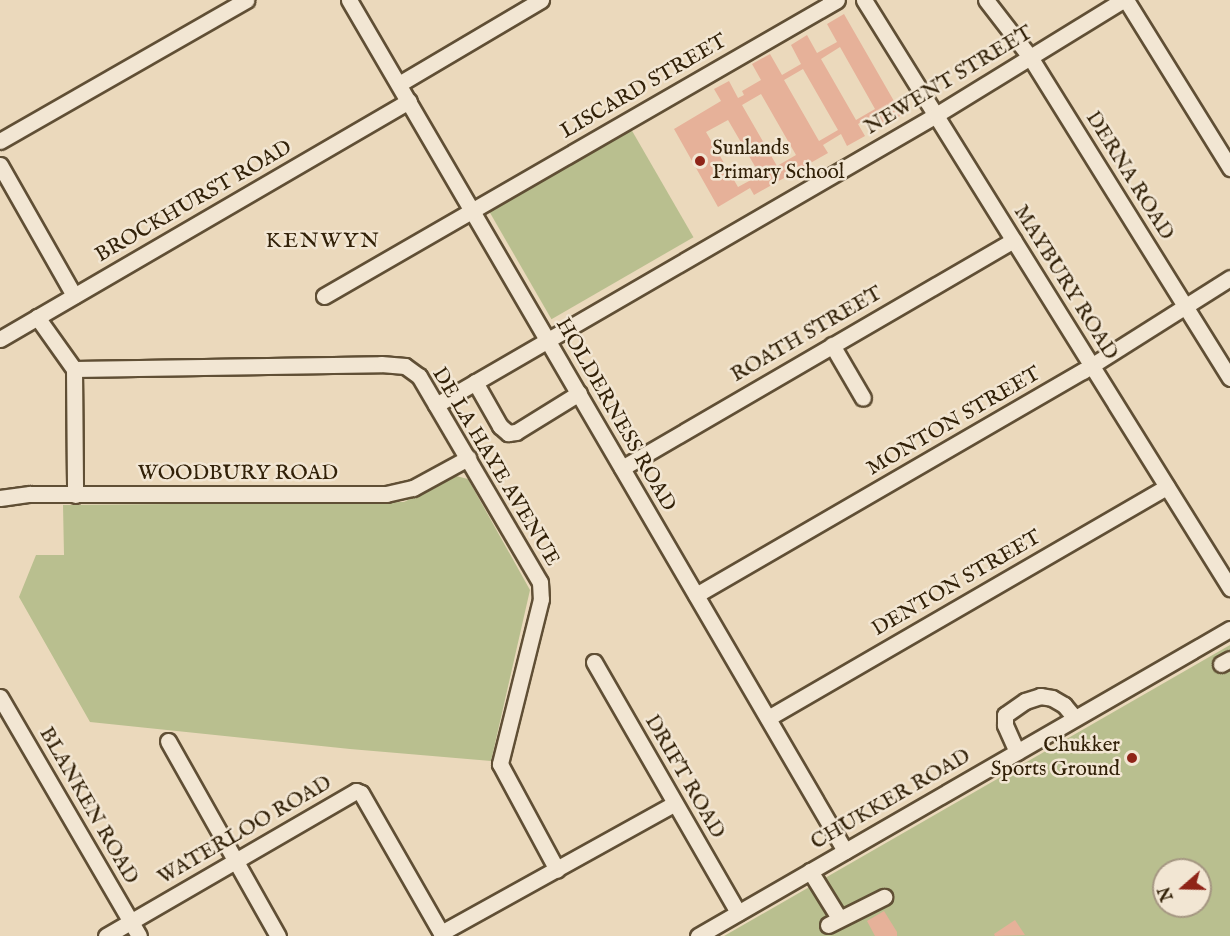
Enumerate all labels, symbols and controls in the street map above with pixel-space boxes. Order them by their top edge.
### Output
street label: NEWENT STREET [860,21,1038,141]
street label: LISCARD STREET [557,29,731,145]
street label: DERNA ROAD [1079,107,1179,245]
street label: BROCKHURST ROAD [91,135,297,269]
place label: Sunlands Primary School [712,136,845,186]
marker: Sunlands Primary School [693,154,707,168]
street label: MAYBURY ROAD [1007,201,1123,365]
district label: KENWYN [266,229,380,255]
street label: ROATH STREET [727,282,887,388]
street label: HOLDERNESS ROAD [549,314,681,516]
street label: MONTON STREET [863,362,1045,482]
street label: DE LA HAYE AVENUE [426,363,564,571]
street label: WOODBURY ROAD [138,461,338,487]
street label: DENTON STREET [868,525,1046,643]
street label: DRIFT ROAD [638,711,730,843]
street label: BLANKEN ROAD [33,723,143,889]
place label: Chukker Sports Ground [991,733,1120,783]
street label: CHUKKER ROAD [807,744,975,856]
marker: Chukker Sports Ground [1125,751,1139,765]
street label: WATERLOO ROAD [154,771,336,891]
north arrow [1152,858,1212,918]
text: N [1155,884,1179,903]

